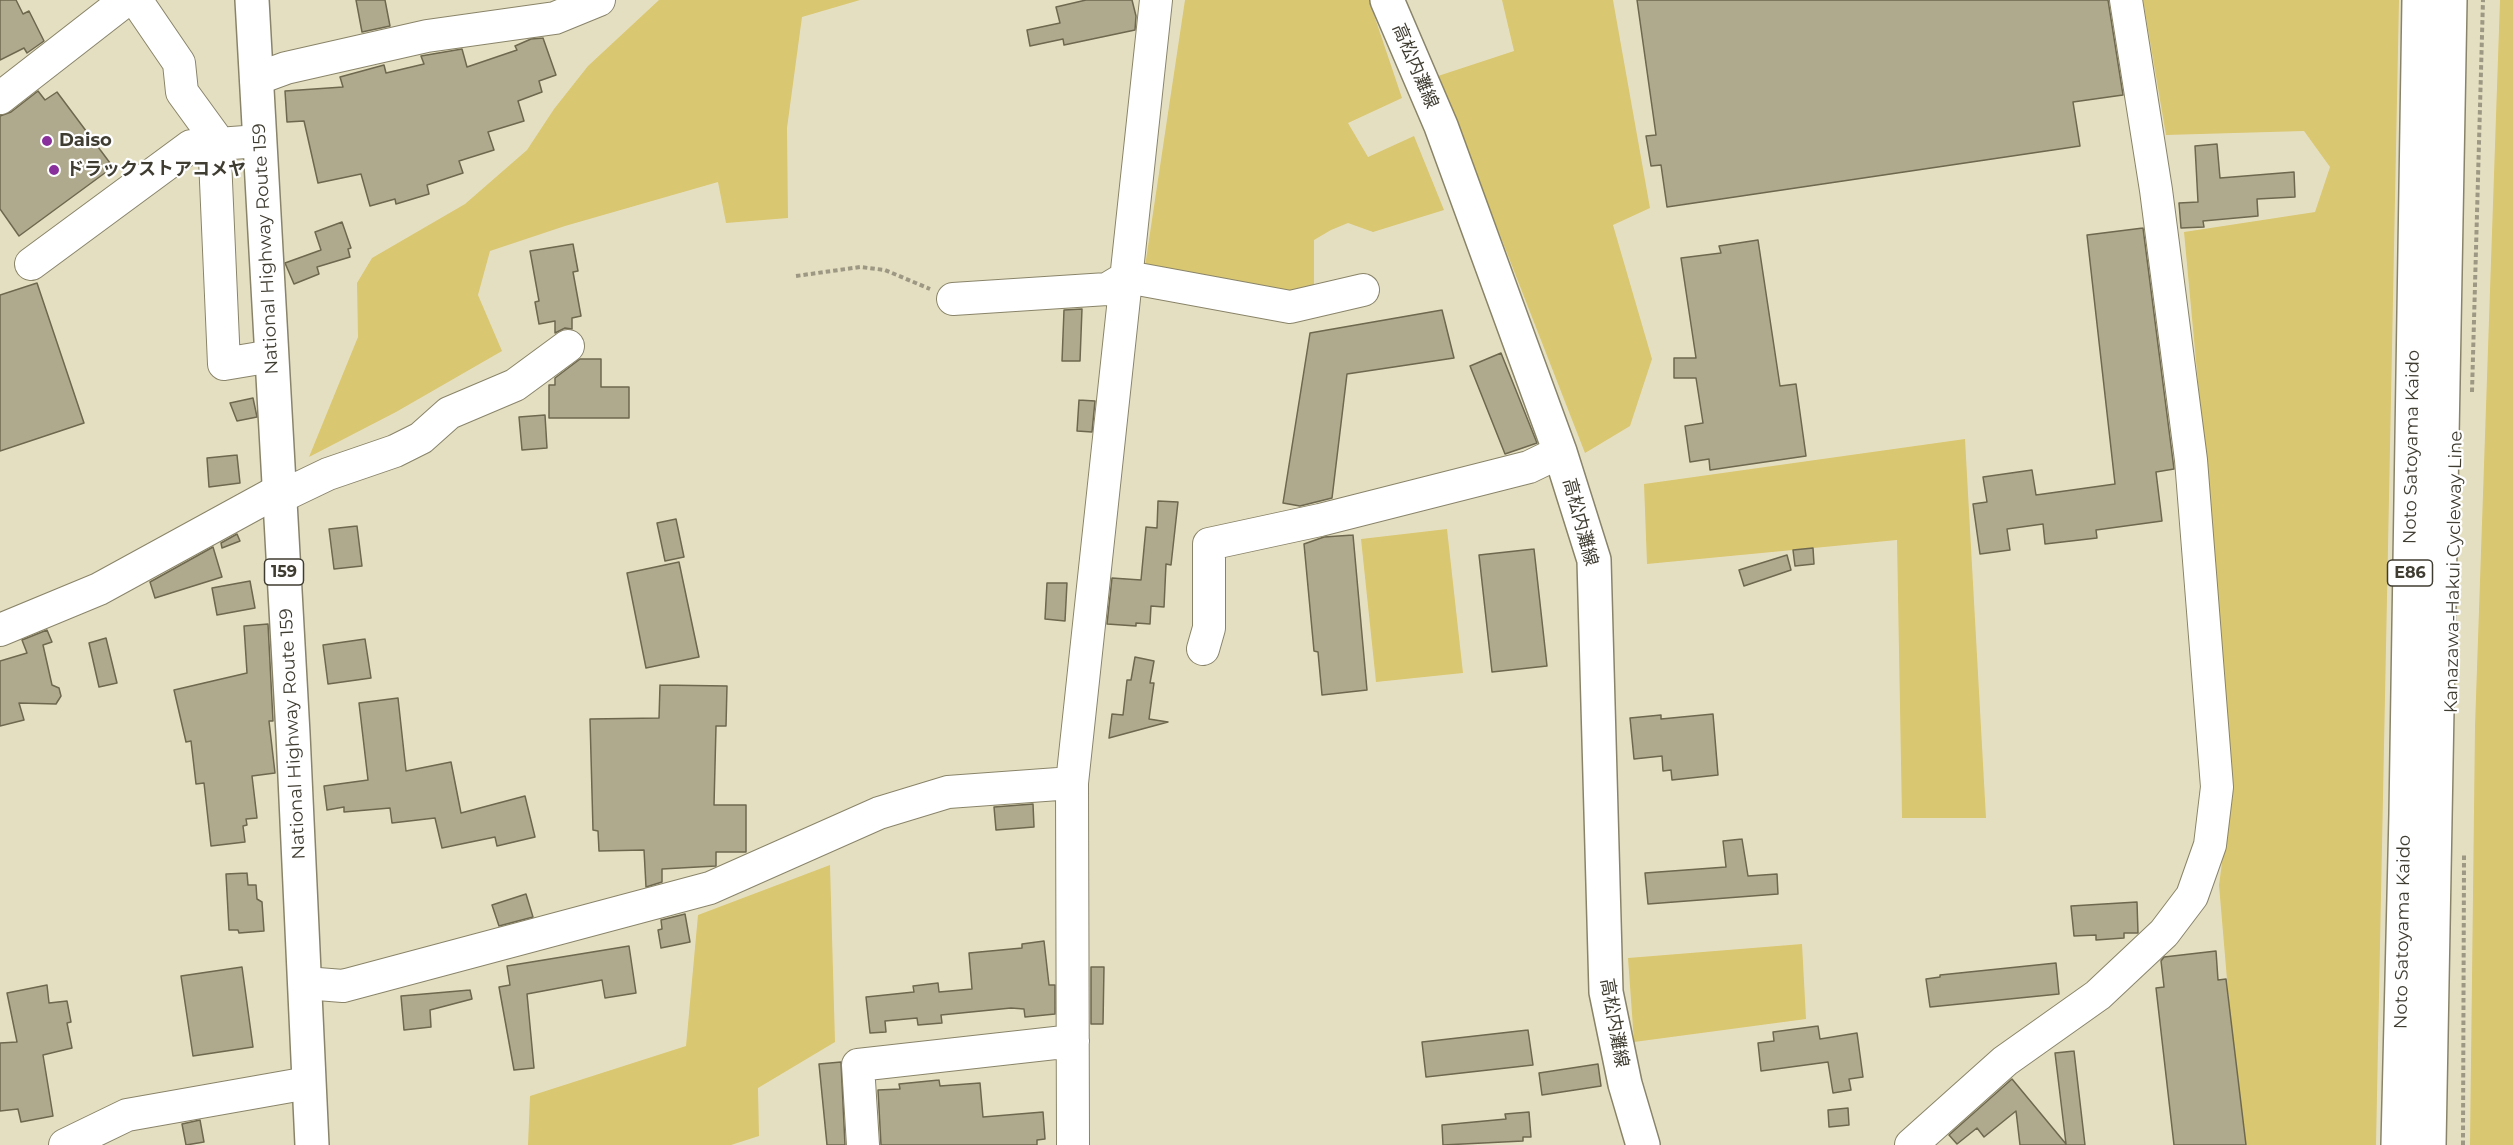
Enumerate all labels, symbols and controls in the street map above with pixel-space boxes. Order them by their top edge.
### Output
street label: 高松内灘線 [1387,20,1443,112]
street label: National Highway Route 159 [249,123,283,375]
place label: Daiso [59,130,112,152]
marker: Daiso [40,134,54,148]
place label: ドラックストアコメヤ [66,159,246,181]
marker: ドラックストアコメヤ [47,163,61,177]
street label: Noto Satoyama Kaido [2400,350,2424,544]
street label: Kanazawa-Hakui Cycleway Line [2441,431,2467,713]
street label: 高松内灘線 [1558,476,1602,568]
road number: 159 [264,559,304,585]
road number: E86 [2388,560,2432,586]
street label: National Highway Route 159 [276,608,310,860]
street label: Noto Satoyama Kaido [2391,835,2415,1029]
street label: 高松内灘線 [1596,977,1632,1069]

